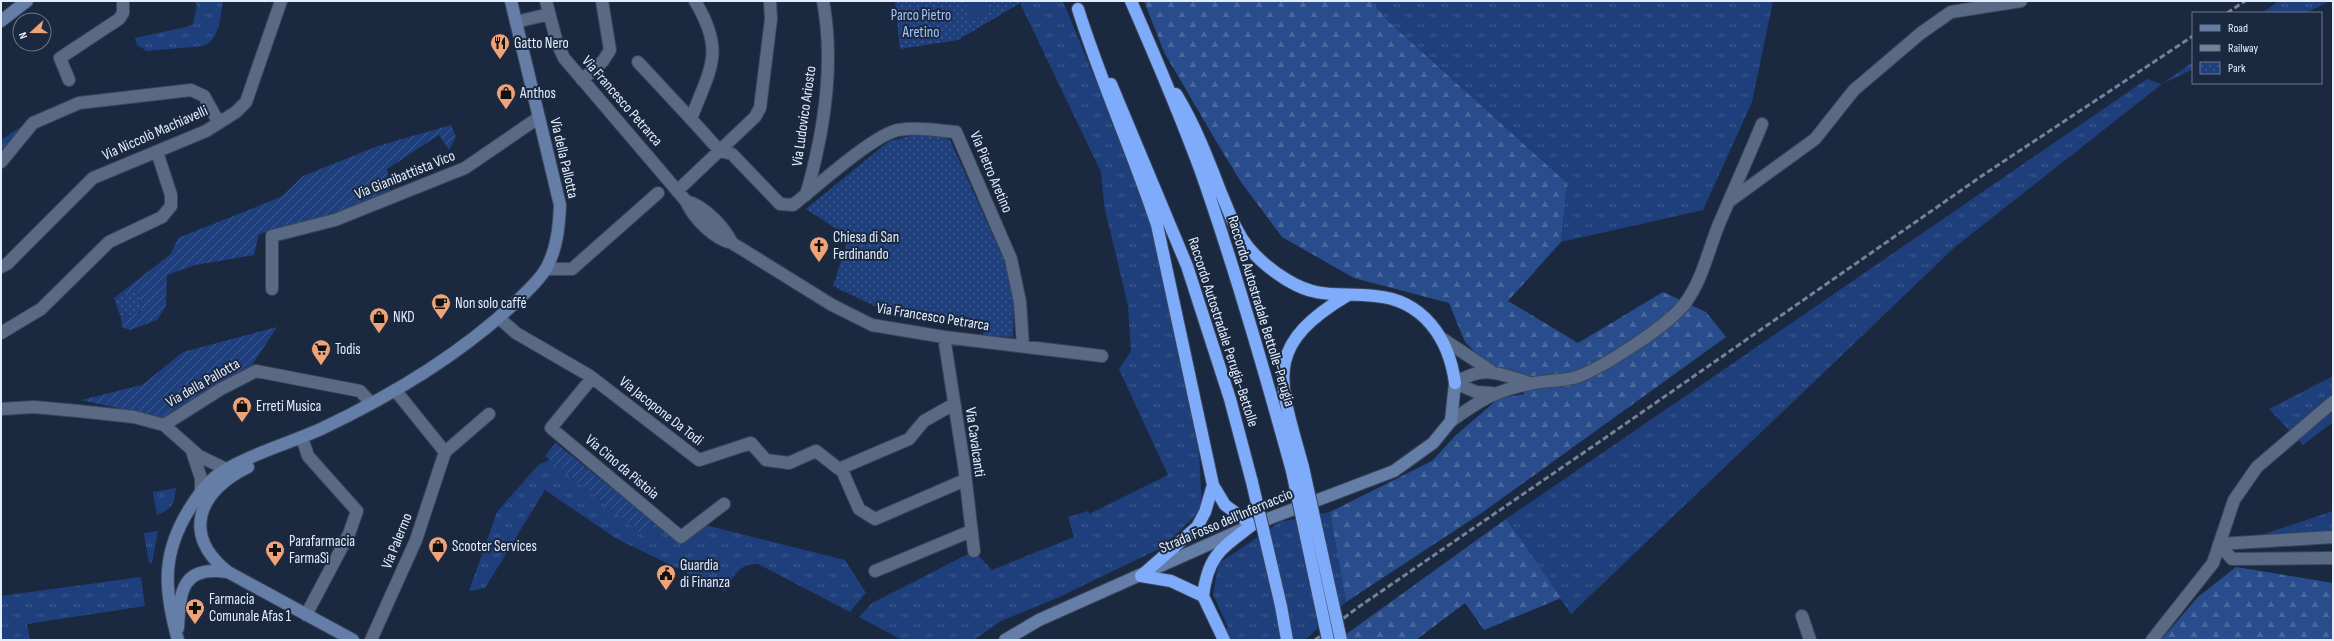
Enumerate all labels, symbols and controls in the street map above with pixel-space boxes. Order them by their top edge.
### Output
park label: Parco Pietro Aretino [891,6,951,42]
north arrow [12,12,52,52]
legend [2192,12,2322,84]
text: Road [2228,21,2248,36]
text: N [16,30,30,40]
restaurant icon: Gatto Nero [489,32,511,60]
place label: Gatto Nero [514,34,569,53]
text: Railway [2228,41,2259,56]
street label: Via Francesco Petrarca [577,52,667,150]
text: Park [2228,61,2246,76]
street label: Via Ludovico Ariosto [788,65,820,167]
shop icon: Anthos [495,82,517,110]
place label: Anthos [519,84,556,103]
street label: Via Niccolò Machiavelli [99,101,211,165]
street label: Via della Pallotta [545,116,583,200]
street label: Via Pietro Aretino [965,128,1017,216]
street label: Via Gianibattista Vico [352,146,458,204]
street label: Raccordo Autostradale Bettolle-Perugia [1223,213,1299,409]
place label: Chiesa di San Ferdinando [833,228,899,264]
church icon: Chiesa di San Ferdinando [808,235,830,263]
street label: Raccordo Autostradale Perugia-Bettolle [1183,235,1263,429]
cafe icon: Non solo caffé [430,292,452,320]
place label: Non solo caffé [455,294,527,313]
street label: Via Francesco Petrarca [875,299,991,335]
shop icon: NKD [368,306,390,334]
place label: NKD [393,308,415,327]
supermarket icon: Todis [310,338,332,366]
place label: Todis [335,340,361,359]
street label: Via della Pallotta [163,354,244,412]
street label: Via Jacopone Da Todi [615,372,707,450]
shop icon: Erreti Musica [231,395,253,423]
place label: Erreti Musica [256,397,321,416]
street label: Via Cavalcanti [961,406,989,478]
street label: Via Cino da Pistoia [581,430,663,504]
street label: Strada Fosso dell'Infernaccio [1156,484,1296,558]
street label: Via Palermo [377,510,417,572]
place label: Parafarmacia FarmaSì [289,532,355,568]
shop icon: Scooter Services [427,535,449,563]
place label: Scooter Services [452,537,537,556]
pharmacy icon: Parafarmacia FarmaSì [264,539,286,567]
place label: Guardia di Finanza [680,556,730,592]
public building icon: Guardia di Finanza [655,563,677,591]
place label: Farmacia Comunale Afas 1 [209,590,292,626]
pharmacy icon: Farmacia Comunale Afas 1 [184,597,206,625]

